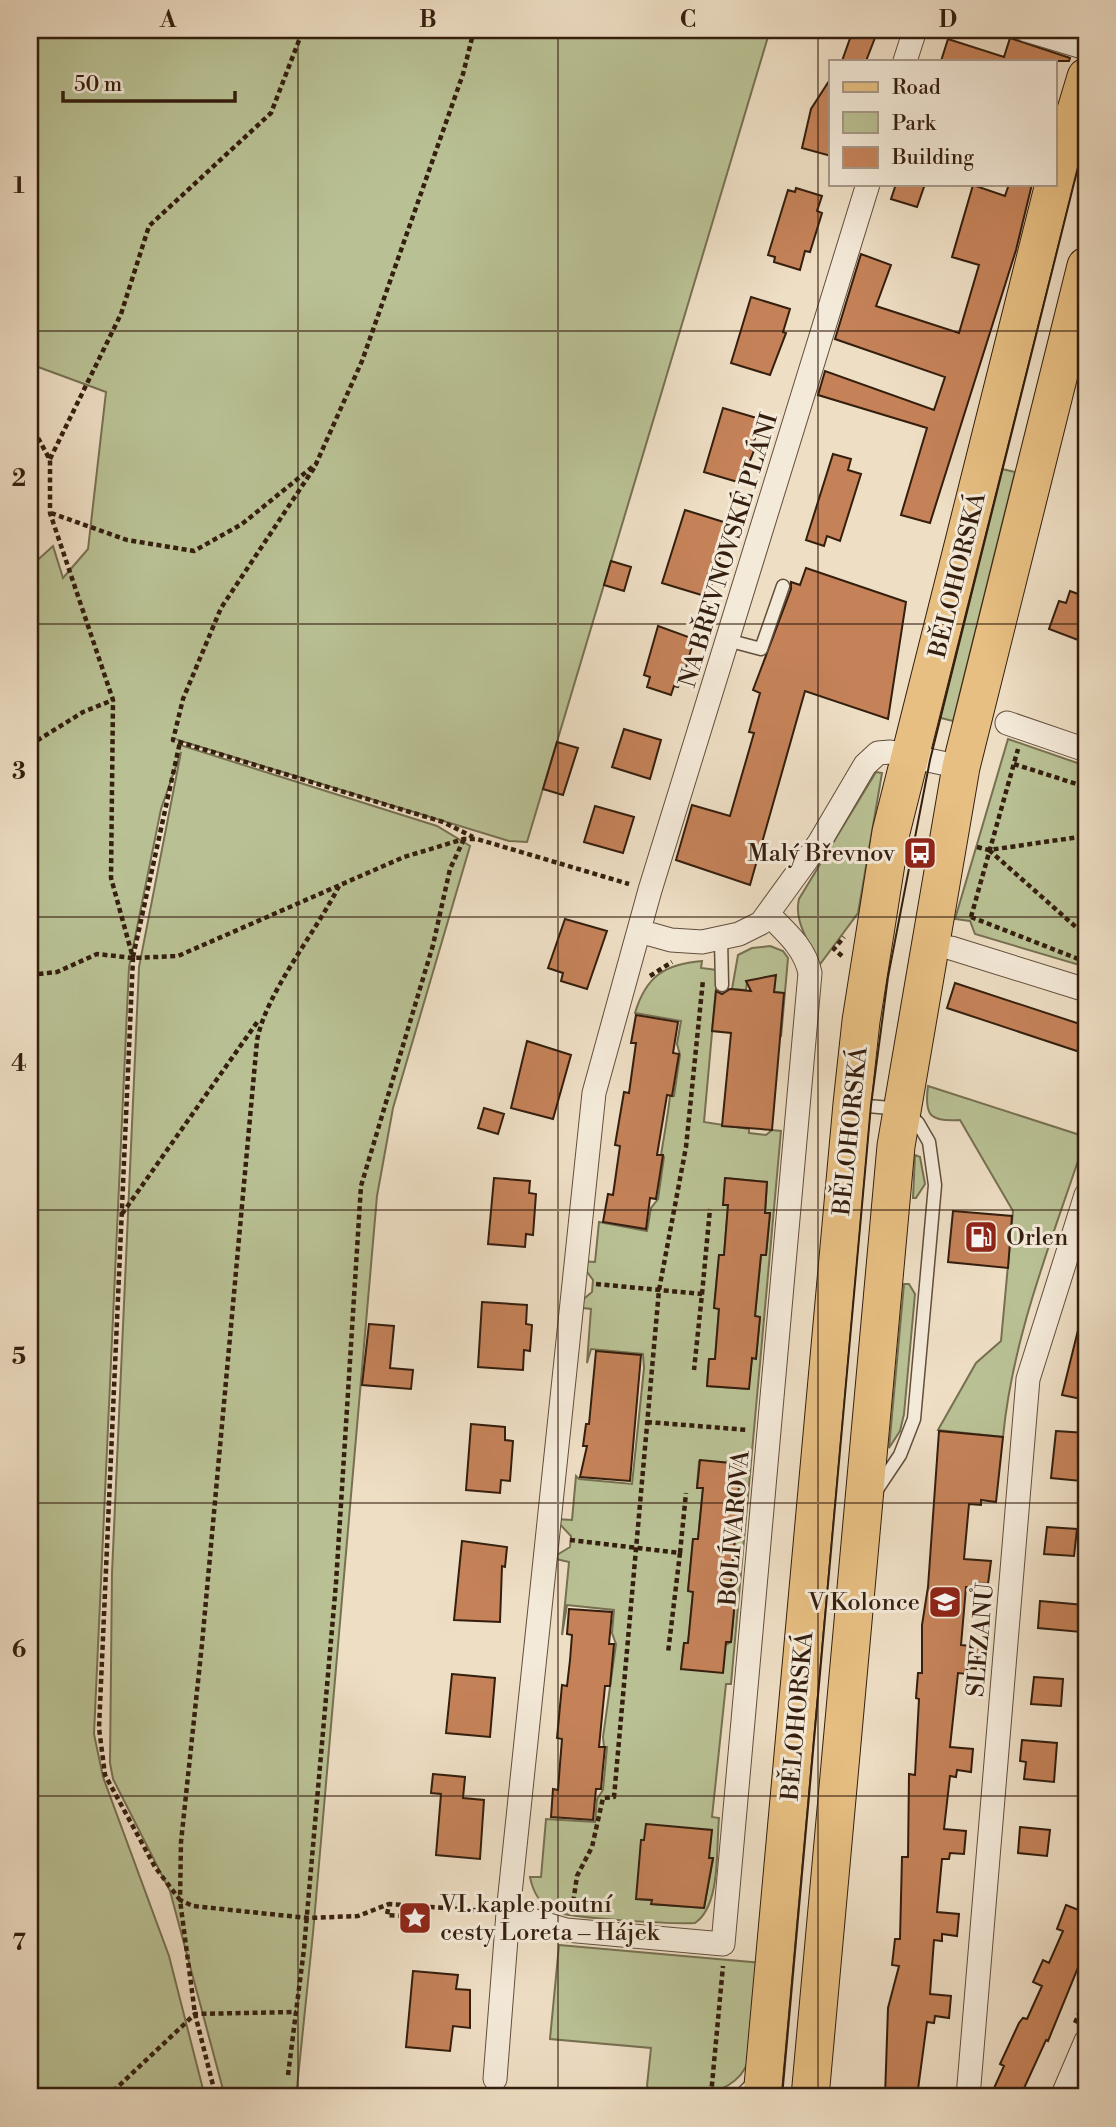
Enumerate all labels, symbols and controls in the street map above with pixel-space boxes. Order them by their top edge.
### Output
text: A [159,6,177,34]
text: B [419,6,437,34]
text: C [680,6,696,34]
text: D [939,6,957,34]
scale bar [63,60,234,104]
legend [829,60,1056,186]
text: 50 m [74,72,122,98]
text: Road [892,75,941,101]
text: Park [892,111,937,137]
text: Building [891,145,974,171]
text: 1 [13,172,25,200]
street label: NA BŘEVNOVSKÉ PLÁNI [672,409,785,691]
text: 2 [12,465,26,493]
street label: BĚLOHORSKÁ [922,489,993,662]
text: 3 [12,758,26,786]
bus stop icon: Malý Břevnov [901,834,939,872]
place label: Malý Břevnov [748,839,896,869]
street label: BĚLOHORSKÁ [826,1045,875,1218]
text: 4 [11,1050,27,1078]
fuel station icon: Orlen [962,1218,1000,1256]
place label: Orlen [1006,1223,1068,1253]
text: 5 [12,1343,26,1371]
street label: BOLÍVAROVA [712,1449,757,1608]
street label: SLEZANŮ [960,1582,1001,1698]
school or university icon: V Kolonce [926,1583,964,1621]
place label: V Kolonce [807,1588,920,1618]
street label: BĚLOHORSKÁ [775,1630,820,1803]
text: 6 [12,1636,26,1664]
place label: VI. kaple poutní cesty Loreta – Hájek [439,1890,661,1948]
place icon: VI. kaple poutní cesty Loreta – Hájek [396,1899,434,1937]
text: 7 [12,1929,26,1957]

